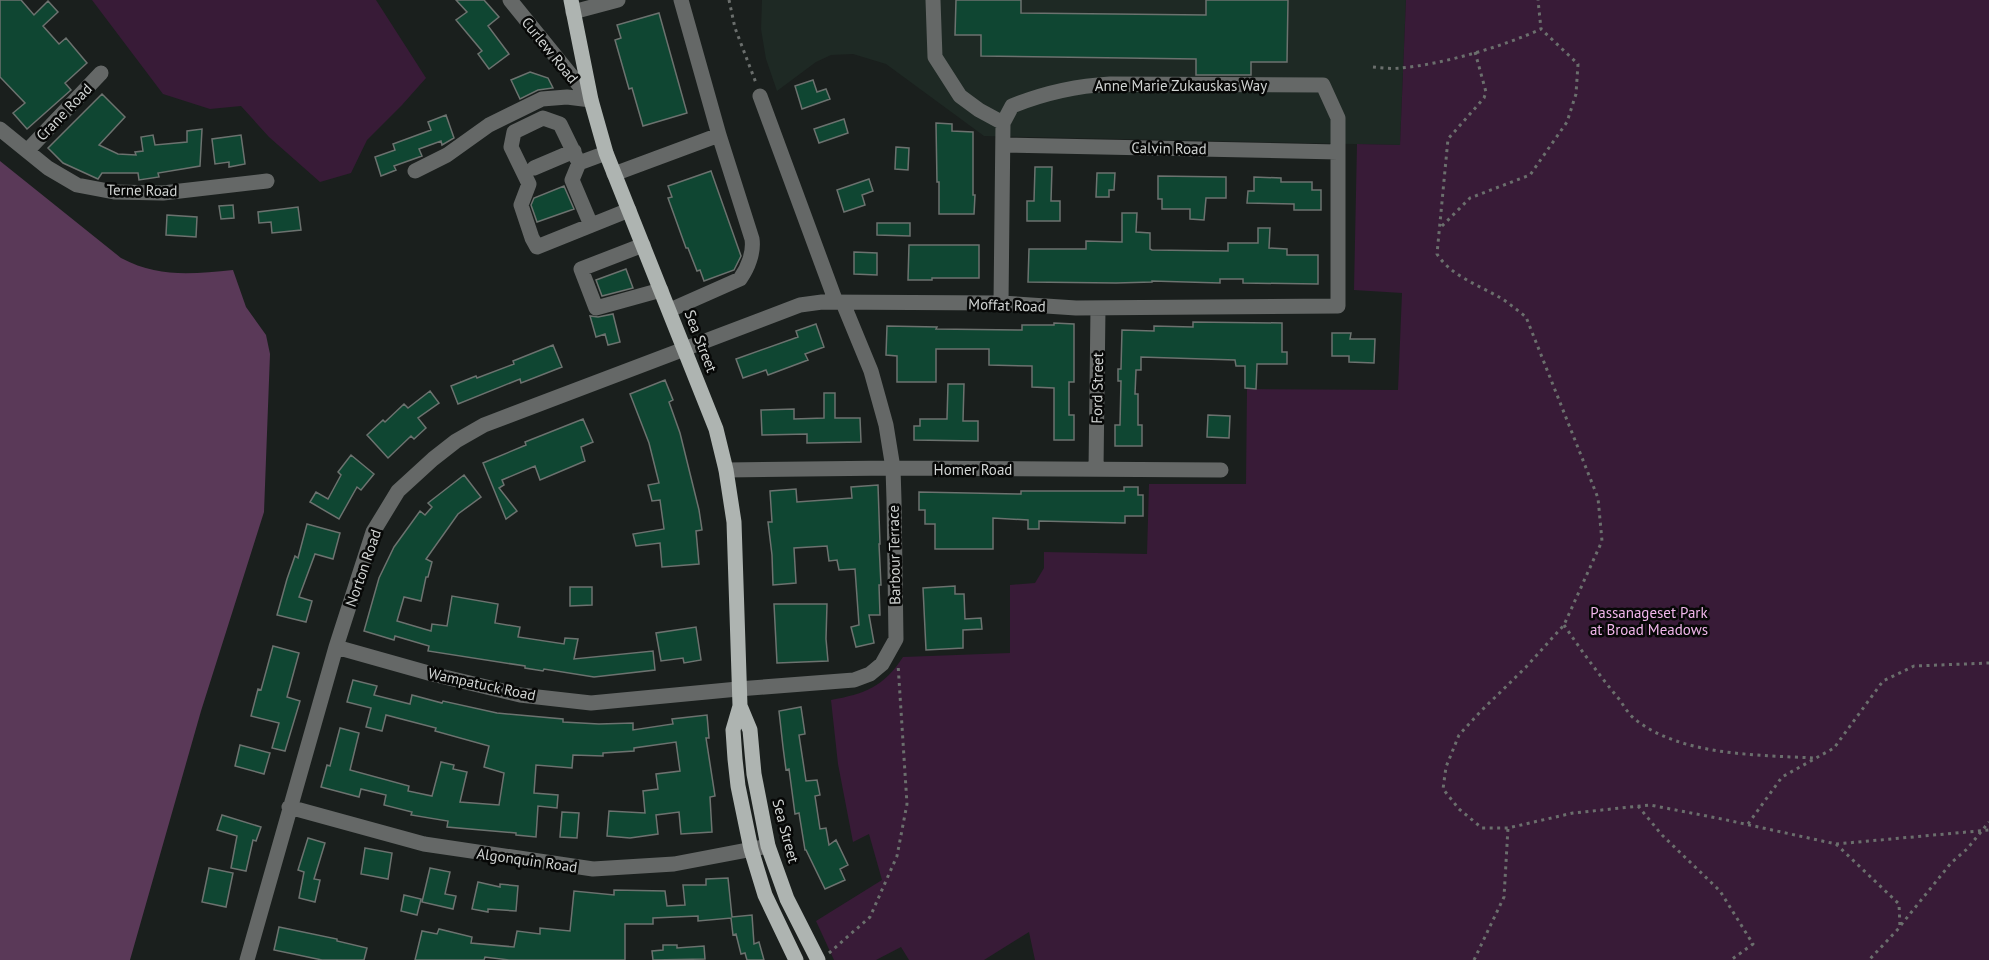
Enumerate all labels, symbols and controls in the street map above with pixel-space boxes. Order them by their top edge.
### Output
street label: Curlew Road [518,13,582,87]
street label: Anne Marie Zukauskas Way [1095,76,1267,95]
street label: Crane Road [32,79,96,145]
street label: Calvin Road [1131,138,1207,158]
street label: Terne Road [106,180,178,200]
street label: Moffat Road [968,294,1046,316]
street label: Sea Street [680,307,722,375]
street label: Ford Street [1087,352,1107,424]
street label: Homer Road [934,460,1012,479]
street label: Barbour Terrace [884,505,904,605]
street label: Norton Road [341,527,385,609]
park label: Passanageset Park at Broad Meadows [1590,603,1708,639]
street label: Wampatuck Road [427,663,537,705]
street label: Sea Street [768,797,804,865]
street label: Algonquin Road [475,844,579,876]

